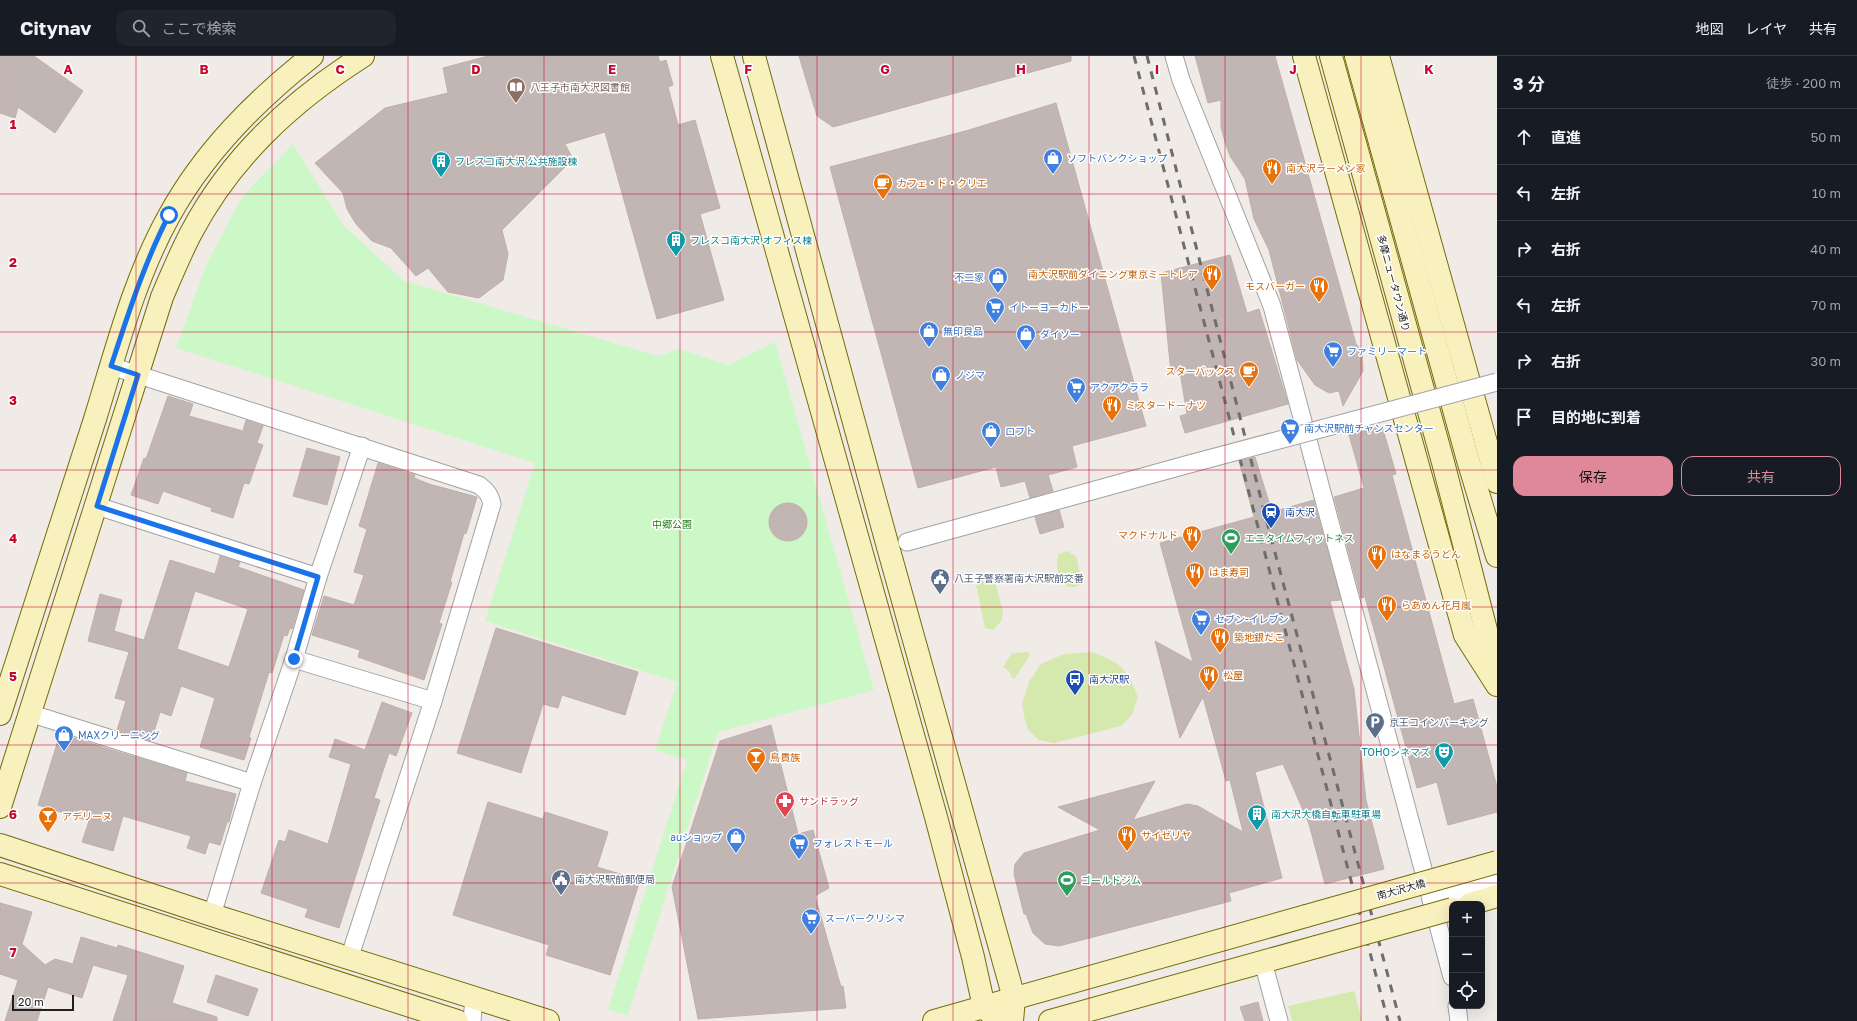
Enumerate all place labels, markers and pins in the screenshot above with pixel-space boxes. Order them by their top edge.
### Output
library icon: 八王子市南大沢図書館 [505,76,527,104]
place label: 八王子市南大沢図書館 [530,81,630,93]
shop icon: ソフトバンクショップ [1042,147,1064,175]
building icon: フレスコ南大沢 公共施設棟 [430,150,452,178]
place label: ソフトバンクショップ [1067,152,1168,164]
place label: フレスコ南大沢 公共施設棟 [455,155,578,167]
restaurant icon: 南大沢ラーメン家 [1261,157,1283,185]
place label: 南大沢ラーメン家 [1286,162,1366,174]
cafe icon: カフェ・ド・クリエ [872,172,894,200]
place label: カフェ・ド・クリエ [897,177,987,189]
building icon: フレスコ南大沢 オフィス棟 [665,229,687,257]
place label: フレスコ南大沢 オフィス棟 [690,234,812,246]
restaurant icon: 南大沢駅前ダイニング東京ミートレア [1201,263,1223,291]
shop icon: 不二家 [987,266,1009,294]
place label: 南大沢駅前ダイニング東京ミートレア [1028,268,1198,280]
place label: 不二家 [954,271,984,283]
restaurant icon: モスバーガー [1308,275,1330,303]
place label: モスバーガー [1245,280,1305,292]
supermarket icon: イトーヨーカドー [984,296,1006,324]
place label: イトーヨーカドー [1009,301,1089,313]
shop icon: 無印良品 [918,320,940,348]
shop icon: ダイソー [1015,323,1037,351]
place label: 無印良品 [943,325,983,337]
place label: ダイソー [1040,328,1080,340]
supermarket icon: ファミリーマート [1322,340,1344,368]
place label: ファミリーマート [1347,345,1427,357]
cafe icon: スターバックス [1238,360,1260,388]
shop icon: ノジマ [930,364,952,392]
place label: スターバックス [1165,365,1235,377]
place label: ノジマ [955,369,985,381]
supermarket icon: アクアクララ [1065,376,1087,404]
place label: アクアクララ [1090,381,1149,393]
restaurant icon: ミスタードーナツ [1101,394,1123,422]
place label: ミスタードーナツ [1126,399,1206,411]
supermarket icon: 南大沢駅前チャンスセンター [1279,417,1301,445]
shop icon: ロフト [980,420,1002,448]
place label: 南大沢駅前チャンスセンター [1304,422,1434,434]
place label: ロフト [1005,425,1035,437]
station icon: 南大沢 [1260,501,1282,529]
place label: 南大沢 [1285,506,1315,518]
restaurant icon: マクドナルド [1181,524,1203,552]
sports icon: エニタイムフィットネス [1220,527,1242,555]
place label: マクドナルド [1118,529,1178,541]
place label: エニタイムフィットネス [1245,532,1354,544]
restaurant icon: はなまるうどん [1366,543,1388,571]
place label: はなまるうどん [1391,548,1461,560]
restaurant icon: はま寿司 [1184,561,1206,589]
place label: はま寿司 [1209,566,1249,578]
public building icon: 八王子警察署南大沢駅前交番 [929,567,951,595]
place label: 八王子警察署南大沢駅前交番 [954,572,1084,584]
restaurant icon: らあめん花月嵐 [1376,594,1398,622]
place label: らあめん花月嵐 [1401,599,1471,611]
supermarket icon: セブン-イレブン [1190,608,1212,636]
place label: セブン-イレブン [1215,613,1289,625]
restaurant icon: 築地銀だこ [1209,626,1231,654]
place label: 築地銀だこ [1234,631,1284,643]
restaurant icon: 松屋 [1198,664,1220,692]
bus stop icon: 南大沢駅 [1064,668,1086,696]
place label: 松屋 [1223,669,1243,681]
place label: 南大沢駅 [1089,673,1130,685]
parking icon: 京王コインパーキング [1364,711,1386,739]
place label: 京王コインパーキング [1389,716,1489,728]
shop icon: MAXクリーニング [53,724,75,752]
place label: MAXクリーニング [78,729,160,741]
theatre icon: TOHOシネマズ [1433,741,1455,769]
bar icon: 鳥貴族 [745,746,767,774]
place label: TOHOシネマズ [1362,746,1430,758]
place label: 鳥貴族 [770,751,801,763]
pharmacy icon: サンドラッグ [774,790,796,818]
place label: サンドラッグ [799,795,859,807]
building icon: 南大沢大橋自転車駐車場 [1246,803,1268,831]
bar icon: アデリーヌ [37,805,59,833]
place label: 南大沢大橋自転車駐車場 [1271,808,1381,820]
place label: アデリーヌ [62,810,112,822]
restaurant icon: サイゼリヤ [1116,824,1138,852]
shop icon: auショップ [725,826,747,854]
place label: サイゼリヤ [1141,829,1191,841]
place label: auショップ [670,831,722,843]
supermarket icon: フォレストモール [788,832,810,860]
place label: フォレストモール [813,837,893,849]
public building icon: 南大沢駅前郵便局 [550,868,572,896]
sports icon: ゴールドジム [1056,869,1078,897]
place label: 南大沢駅前郵便局 [575,873,655,885]
place label: ゴールドジム [1081,874,1141,886]
supermarket icon: スーパークリシマ [800,907,822,935]
place label: スーパークリシマ [825,912,905,924]

